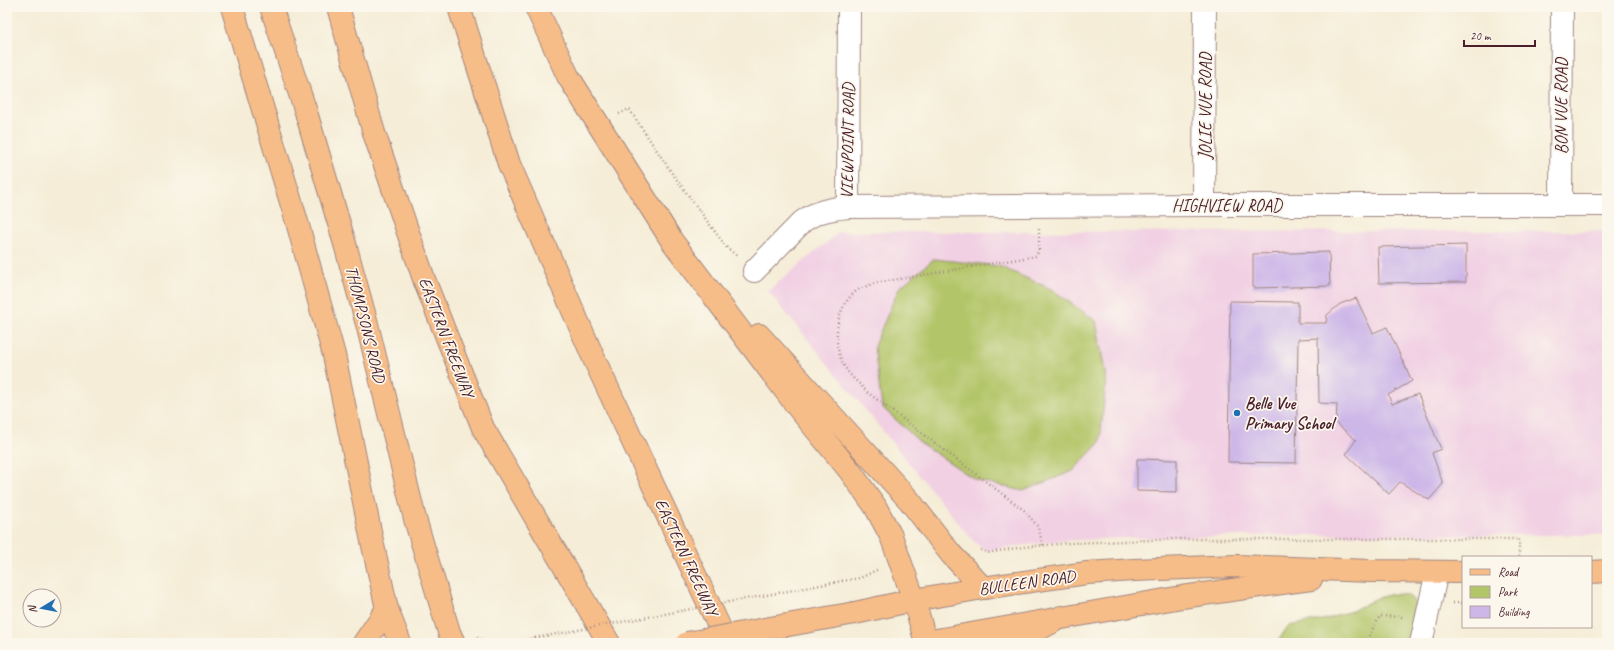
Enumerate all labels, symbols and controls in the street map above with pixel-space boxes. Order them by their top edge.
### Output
scale bar [1464,22,1535,48]
text: 20 m [1470,28,1492,44]
street label: JOLIE VUE ROAD [1195,52,1216,160]
street label: BON VUE ROAD [1551,57,1572,154]
street label: VIEWPOINT ROAD [836,81,859,199]
street label: HIGHVIEW ROAD [1172,195,1284,216]
street label: THOMPSONS ROAD [341,264,391,387]
street label: EASTERN FREEWAY [414,274,480,402]
place label: Belle Vue Primary School [1245,393,1338,434]
marker: Belle Vue Primary School [1232,408,1242,418]
street label: EASTERN FREEWAY [650,495,724,621]
legend [1462,556,1592,628]
text: Road [1498,564,1520,580]
street label: BULLEEN ROAD [978,565,1079,600]
text: Park [1498,584,1519,600]
north arrow [22,588,62,628]
text: N [24,603,40,614]
text: Building [1498,604,1530,620]

